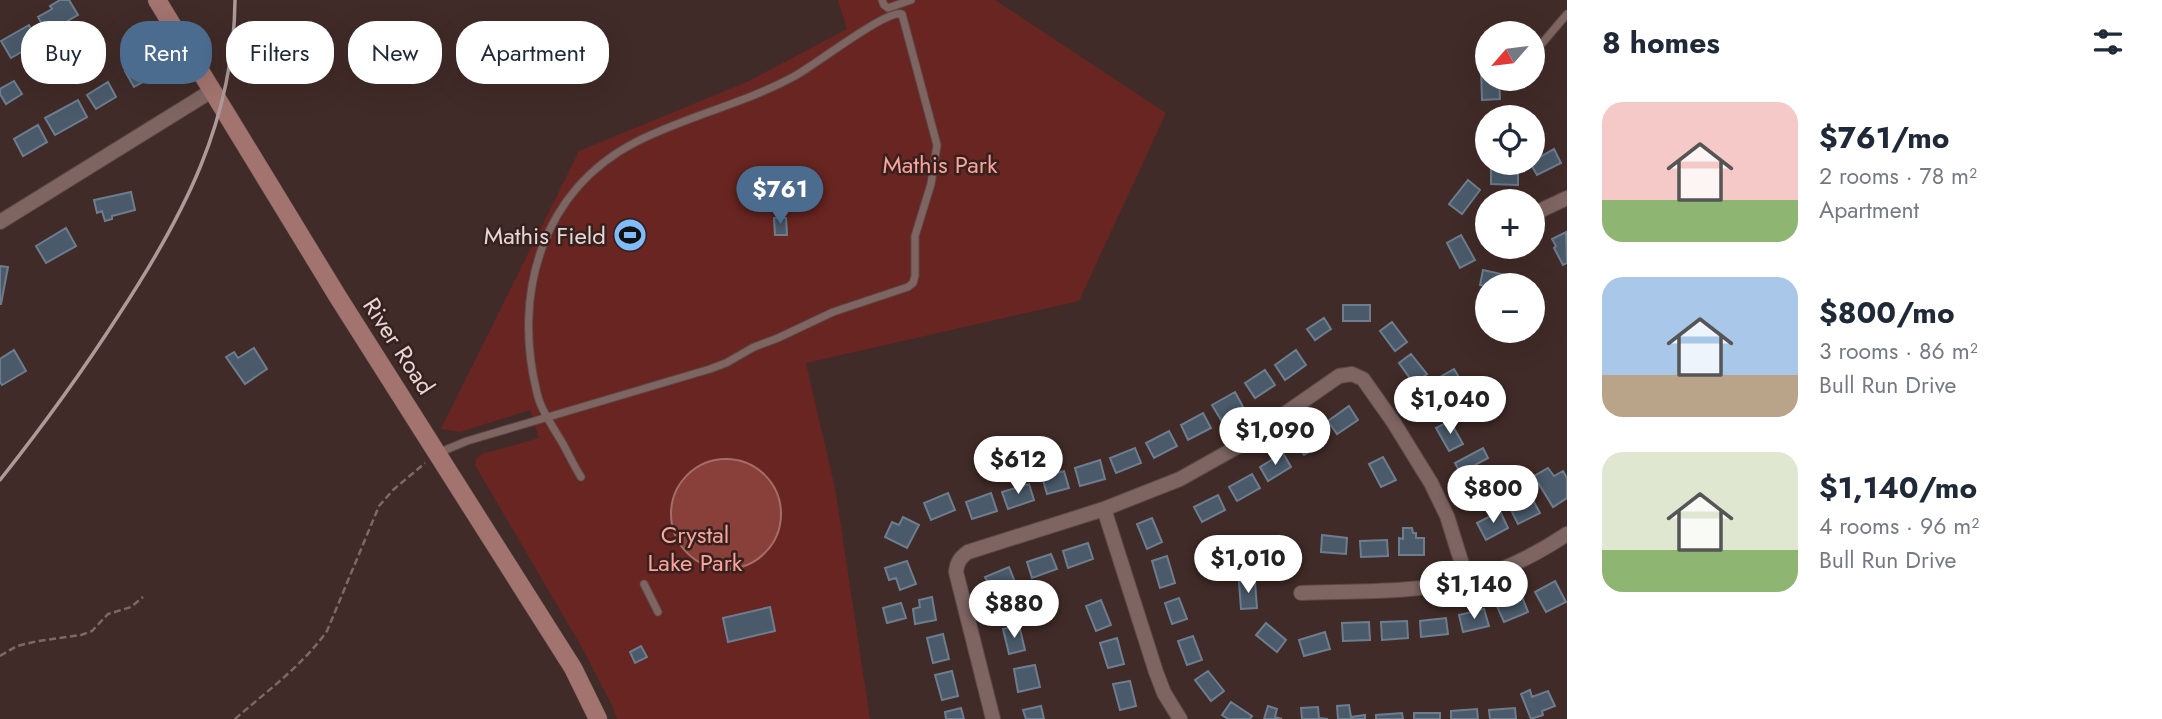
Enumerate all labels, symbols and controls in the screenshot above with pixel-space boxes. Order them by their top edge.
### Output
chip: Buy [21,21,106,84]
chip: Rent [120,21,212,84]
chip: Filters [226,21,334,84]
chip: New [348,21,442,84]
chip: Apartment [456,21,609,84]
north arrow [1475,21,1545,91]
map controls [1475,21,1545,343]
text: 8 homes [1602,21,1720,64]
icon: filters [2089,23,2127,61]
button: locate [1475,105,1545,175]
text: $761/mo [1819,116,1950,159]
icon: home [1658,130,1742,214]
park label: Mathis Park [882,147,998,182]
text: 2 rooms · 78 m² [1819,159,1977,193]
pin: $761 [739,166,821,226]
text: $761 [752,172,808,206]
button: + [1475,189,1545,259]
text: Apartment [1819,193,1919,227]
sports icon: Mathis Field [611,216,649,254]
place label: Mathis Field [484,218,606,253]
button: − [1475,273,1545,343]
street label: River Road [355,291,443,401]
text: $800/mo [1819,291,1955,334]
icon: home [1658,305,1742,389]
text: 3 rooms · 86 m² [1819,334,1978,368]
text: Bull Run Drive [1819,368,1956,402]
pin: $1,040 [1393,376,1507,436]
text: $1,040 [1410,382,1490,416]
pin: $1,090 [1218,407,1332,467]
text: $1,090 [1235,413,1315,447]
pin: $612 [977,436,1059,496]
text: $612 [990,442,1046,476]
pin: $800 [1452,466,1534,525]
text: $1,140/mo [1819,466,1977,509]
text: $800 [1463,471,1523,505]
icon: home [1658,480,1742,564]
text: 4 rooms · 96 m² [1819,509,1979,543]
park label: Crystal Lake Park [648,517,743,580]
pin: $1,010 [1191,536,1305,595]
text: $1,010 [1210,541,1286,575]
text: Bull Run Drive [1819,543,1956,577]
pin: $1,140 [1417,562,1531,621]
text: $1,140 [1436,567,1512,601]
pin: $880 [973,580,1055,640]
text: $880 [985,586,1043,620]

